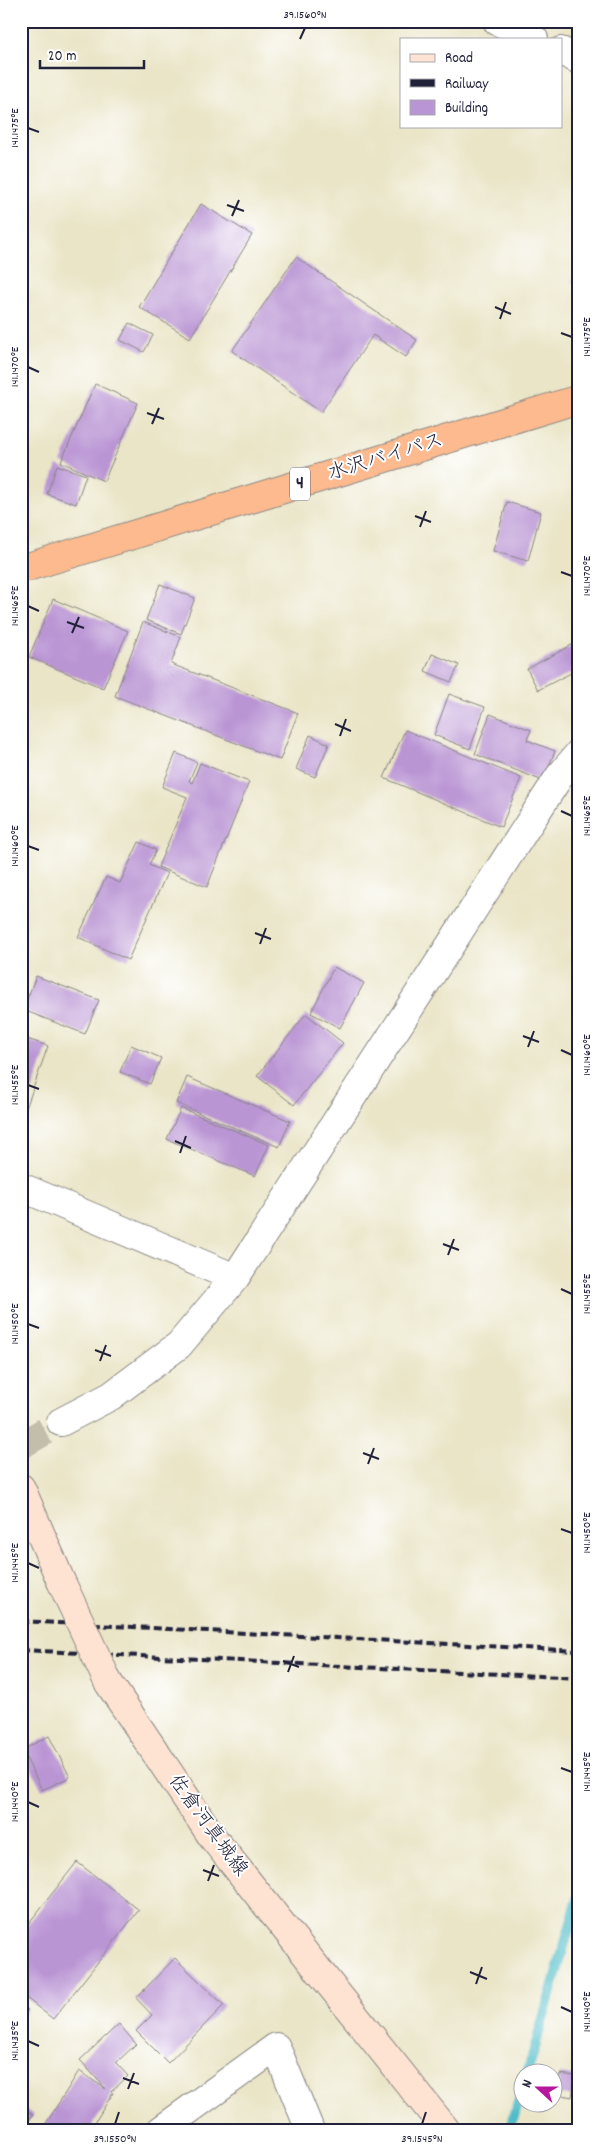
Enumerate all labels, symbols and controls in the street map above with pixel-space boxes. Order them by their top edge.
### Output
text: 39.1560°N [283,7,327,24]
scale bar [40,38,144,70]
legend [400,38,562,128]
text: 20 m [48,46,76,68]
text: Road [445,48,473,70]
text: Railway [445,74,489,96]
text: Building [445,98,488,120]
text: 141.1475°E [7,108,24,148]
text: 141.1475°E [579,317,596,357]
text: 141.1470°E [7,346,24,387]
street label: 水沢バイパス [325,427,447,489]
road number: 4 [290,468,310,500]
text: 141.1470°E [579,555,596,596]
text: 141.1465°E [7,585,24,626]
text: 141.1465°E [579,795,596,836]
text: 141.1460°E [7,825,24,867]
text: 141.1460°E [579,1034,596,1076]
text: 141.1455°E [7,1064,24,1105]
text: 141.1455°E [579,1273,596,1314]
text: 141.1450°E [7,1303,24,1345]
text: 141.1450°E [579,1512,596,1554]
text: 141.1445°E [7,1543,24,1583]
text: 141.1445°E [579,1752,596,1792]
street label: 佐倉河真城線 [160,1769,254,1883]
text: 141.1440°E [7,1781,24,1822]
text: 141.1440°E [579,1991,596,2032]
text: 141.1435°E [7,2020,24,2061]
north arrow [512,2064,562,2114]
text: N [517,2077,538,2091]
text: 39.1550°N [94,2131,137,2148]
text: 39.1545°N [401,2131,443,2148]

